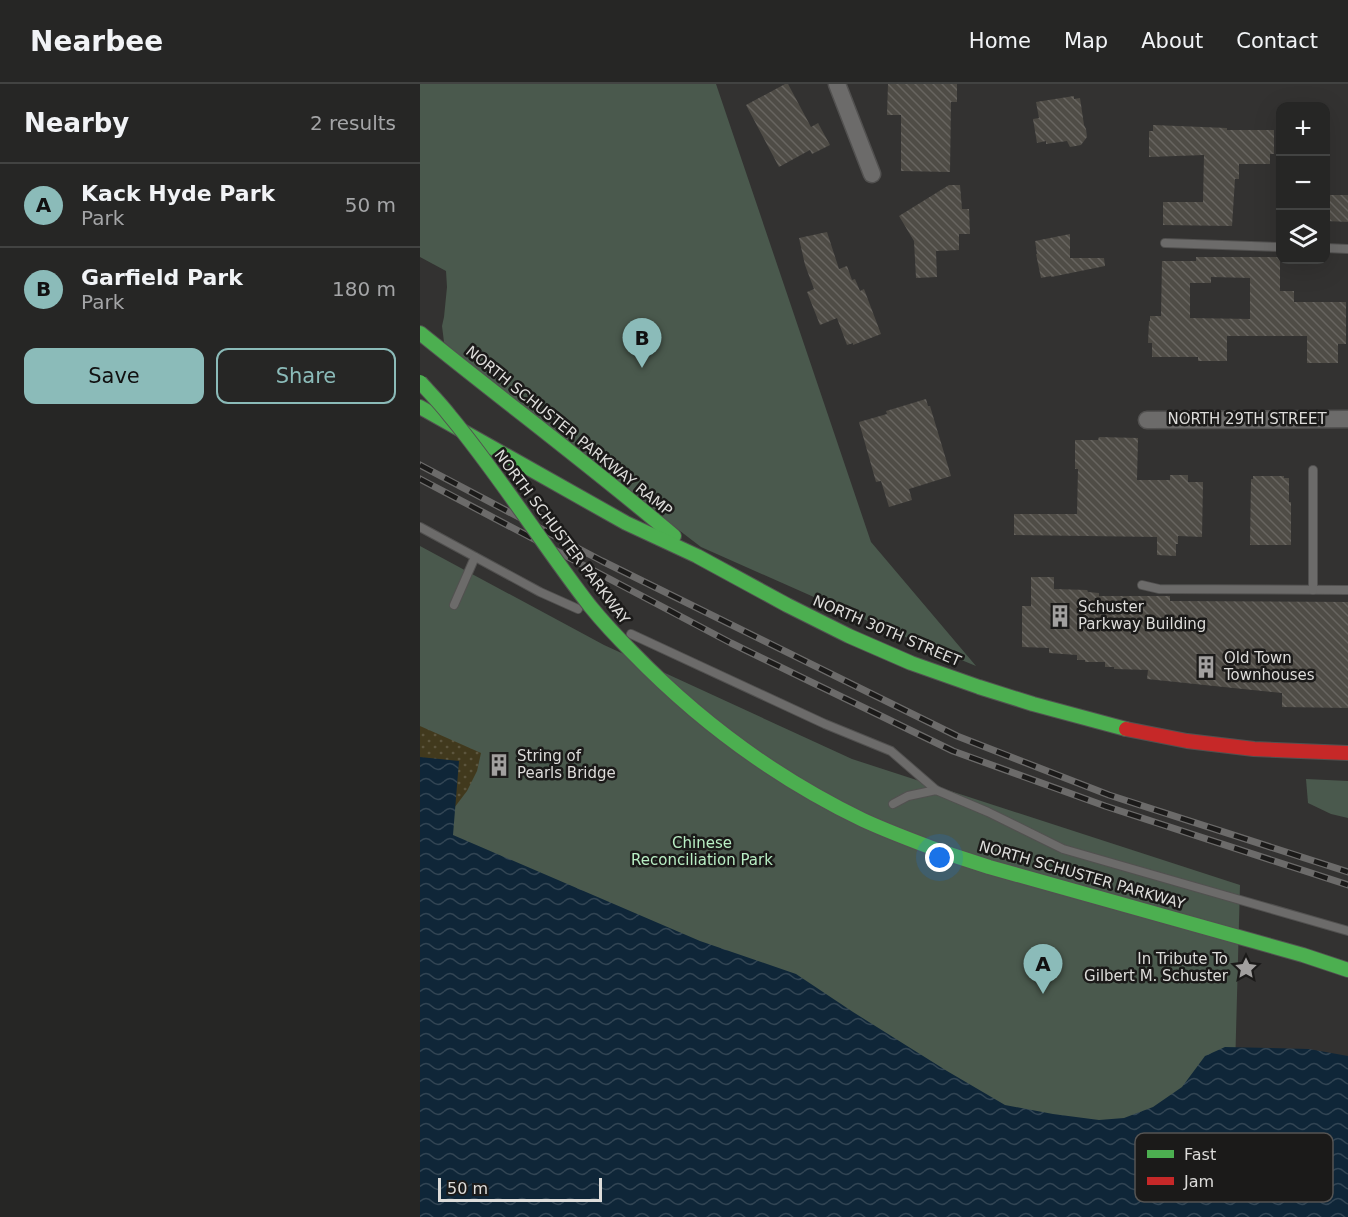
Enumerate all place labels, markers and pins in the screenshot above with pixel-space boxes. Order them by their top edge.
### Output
pin: B [622,318,662,368]
place label: Schuster Parkway Building [1078,598,1206,633]
building icon: Schuster Parkway Building [1047,603,1073,629]
place label: Old Town Townhouses [1223,649,1315,684]
building icon: Old Town Townhouses [1193,654,1219,680]
place label: String of Pearls Bridge [517,747,616,782]
building icon: String of Pearls Bridge [486,752,512,778]
pin: A [1024,944,1062,994]
place label: In Tribute To Gilbert M. Schuster [1084,950,1229,985]
place icon: In Tribute To Gilbert M. Schuster [1233,955,1259,981]

